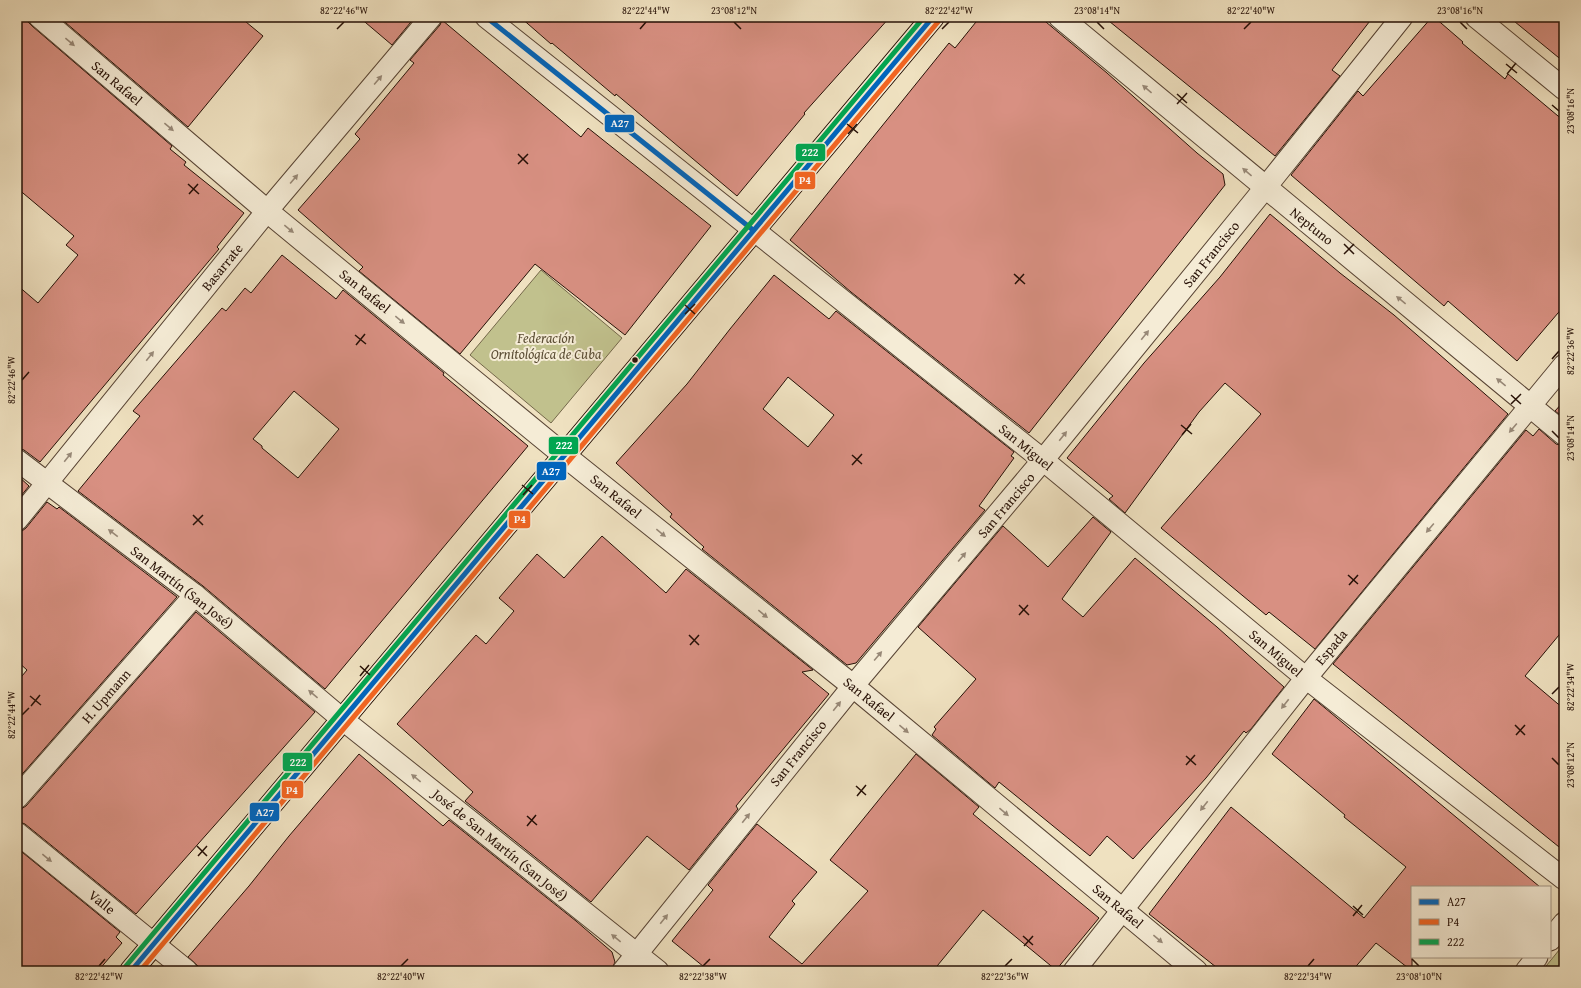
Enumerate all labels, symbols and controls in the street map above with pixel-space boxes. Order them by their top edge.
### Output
text: 82°22'46"W [320,3,368,18]
text: 82°22'44"W [622,3,670,18]
text: 23°08'12"N [711,3,757,18]
text: 82°22'42"W [925,3,973,18]
text: 23°08'14"N [1074,3,1120,18]
text: 82°22'40"W [1227,3,1275,18]
text: 23°08'16"N [1437,3,1483,18]
one-way arrow [64,38,75,47]
street label: San Rafael [87,56,147,110]
one-way arrow [373,75,382,85]
one-way arrow [1141,85,1152,94]
text: 23°08'16"N [1563,88,1578,134]
line badge: A27 [604,114,635,133]
text: A27 [611,115,630,131]
one-way arrow [163,122,174,131]
line badge: 222 [795,143,826,162]
text: 222 [801,144,819,160]
one-way arrow [1241,168,1252,177]
line badge: P4 [794,171,816,190]
text: P4 [799,172,811,188]
one-way arrow [289,175,298,184]
street label: Neptuno [1286,202,1338,250]
street label: San Francisco [1178,216,1244,292]
one-way arrow [284,224,295,233]
street label: Basarrate [197,239,248,295]
street label: San Rafael [335,264,395,318]
one-way arrow [1396,295,1406,304]
one-way arrow [395,316,406,325]
text: 82°22'36"W [1563,327,1578,375]
park label: Federación Ornitológica de Cuba [491,328,602,364]
one-way arrow [1141,330,1150,340]
one-way arrow [145,350,154,361]
unlabelled marker [630,355,640,365]
text: 82°22'46"W [4,356,19,404]
one-way arrow [1496,378,1507,387]
text: 23°08'14"N [1563,415,1578,461]
street label: San Miguel [995,419,1058,475]
one-way arrow [1508,423,1517,434]
one-way arrow [1059,430,1068,441]
line badge: 222 [548,436,579,455]
text: 222 [555,437,573,453]
one-way arrow [64,451,72,462]
line badge: A27 [536,461,567,481]
text: A27 [542,463,561,479]
street label: San Francisco [973,468,1039,542]
street label: San Rafael [586,469,646,523]
line badge: P4 [508,510,531,529]
text: P4 [514,511,526,527]
one-way arrow [1425,523,1434,534]
one-way arrow [656,528,667,537]
one-way arrow [108,529,119,537]
street label: San Martín (San José) [127,541,237,633]
one-way arrow [957,552,966,562]
one-way arrow [757,609,768,618]
street label: San Miguel [1245,624,1307,682]
street label: Espada [1310,625,1352,669]
one-way arrow [873,651,882,661]
text: 82°22'34"W [1563,663,1578,711]
street label: H. Upmann [77,664,135,728]
street label: San Rafael [839,672,899,726]
one-way arrow [307,689,318,698]
text: 82°22'44"W [4,691,19,739]
one-way arrow [1281,699,1289,710]
one-way arrow [832,700,841,711]
street label: San Francisco [765,715,831,791]
one-way arrow [899,724,910,733]
text: 23°08'12"N [1563,742,1578,788]
line badge: 222 [282,752,313,772]
text: 222 [289,754,307,770]
one-way arrow [411,774,422,782]
line badge: P4 [281,780,304,799]
text: P4 [286,782,298,798]
street label: José de San Martín (San José) [426,783,572,906]
one-way arrow [1200,801,1209,812]
line badge: A27 [249,802,280,822]
text: A27 [256,804,275,820]
one-way arrow [999,807,1010,816]
one-way arrow [742,812,751,823]
one-way arrow [42,853,53,862]
street label: San Rafael [1088,879,1148,933]
street label: Valle [84,885,120,919]
legend [1411,886,1551,958]
text: A27 [1447,893,1466,910]
one-way arrow [660,913,669,924]
text: P4 [1447,913,1459,930]
text: 222 [1447,933,1465,950]
one-way arrow [610,934,621,943]
one-way arrow [1153,935,1164,944]
text: 82°22'42"W [75,969,123,984]
text: 82°22'40"W [377,969,425,984]
text: 82°22'38"W [679,969,727,984]
text: 82°22'36"W [981,969,1029,984]
text: 82°22'34"W [1284,969,1332,984]
text: 23°08'10"N [1396,969,1442,984]

